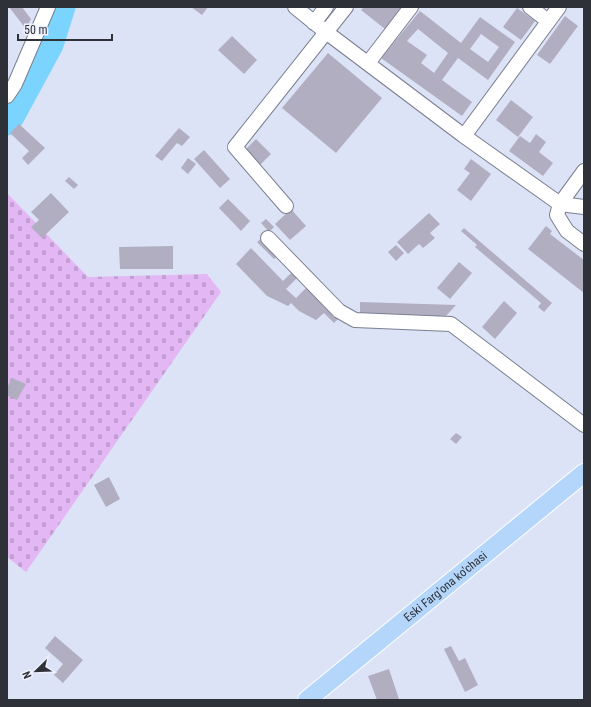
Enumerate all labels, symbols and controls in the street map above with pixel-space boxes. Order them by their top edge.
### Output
scale bar [18,16,112,42]
text: 50 m [24,23,48,37]
street label: Eski Farg'ona ko'chasi [401,548,490,625]
north arrow [16,651,56,691]
text: N [20,669,35,680]

